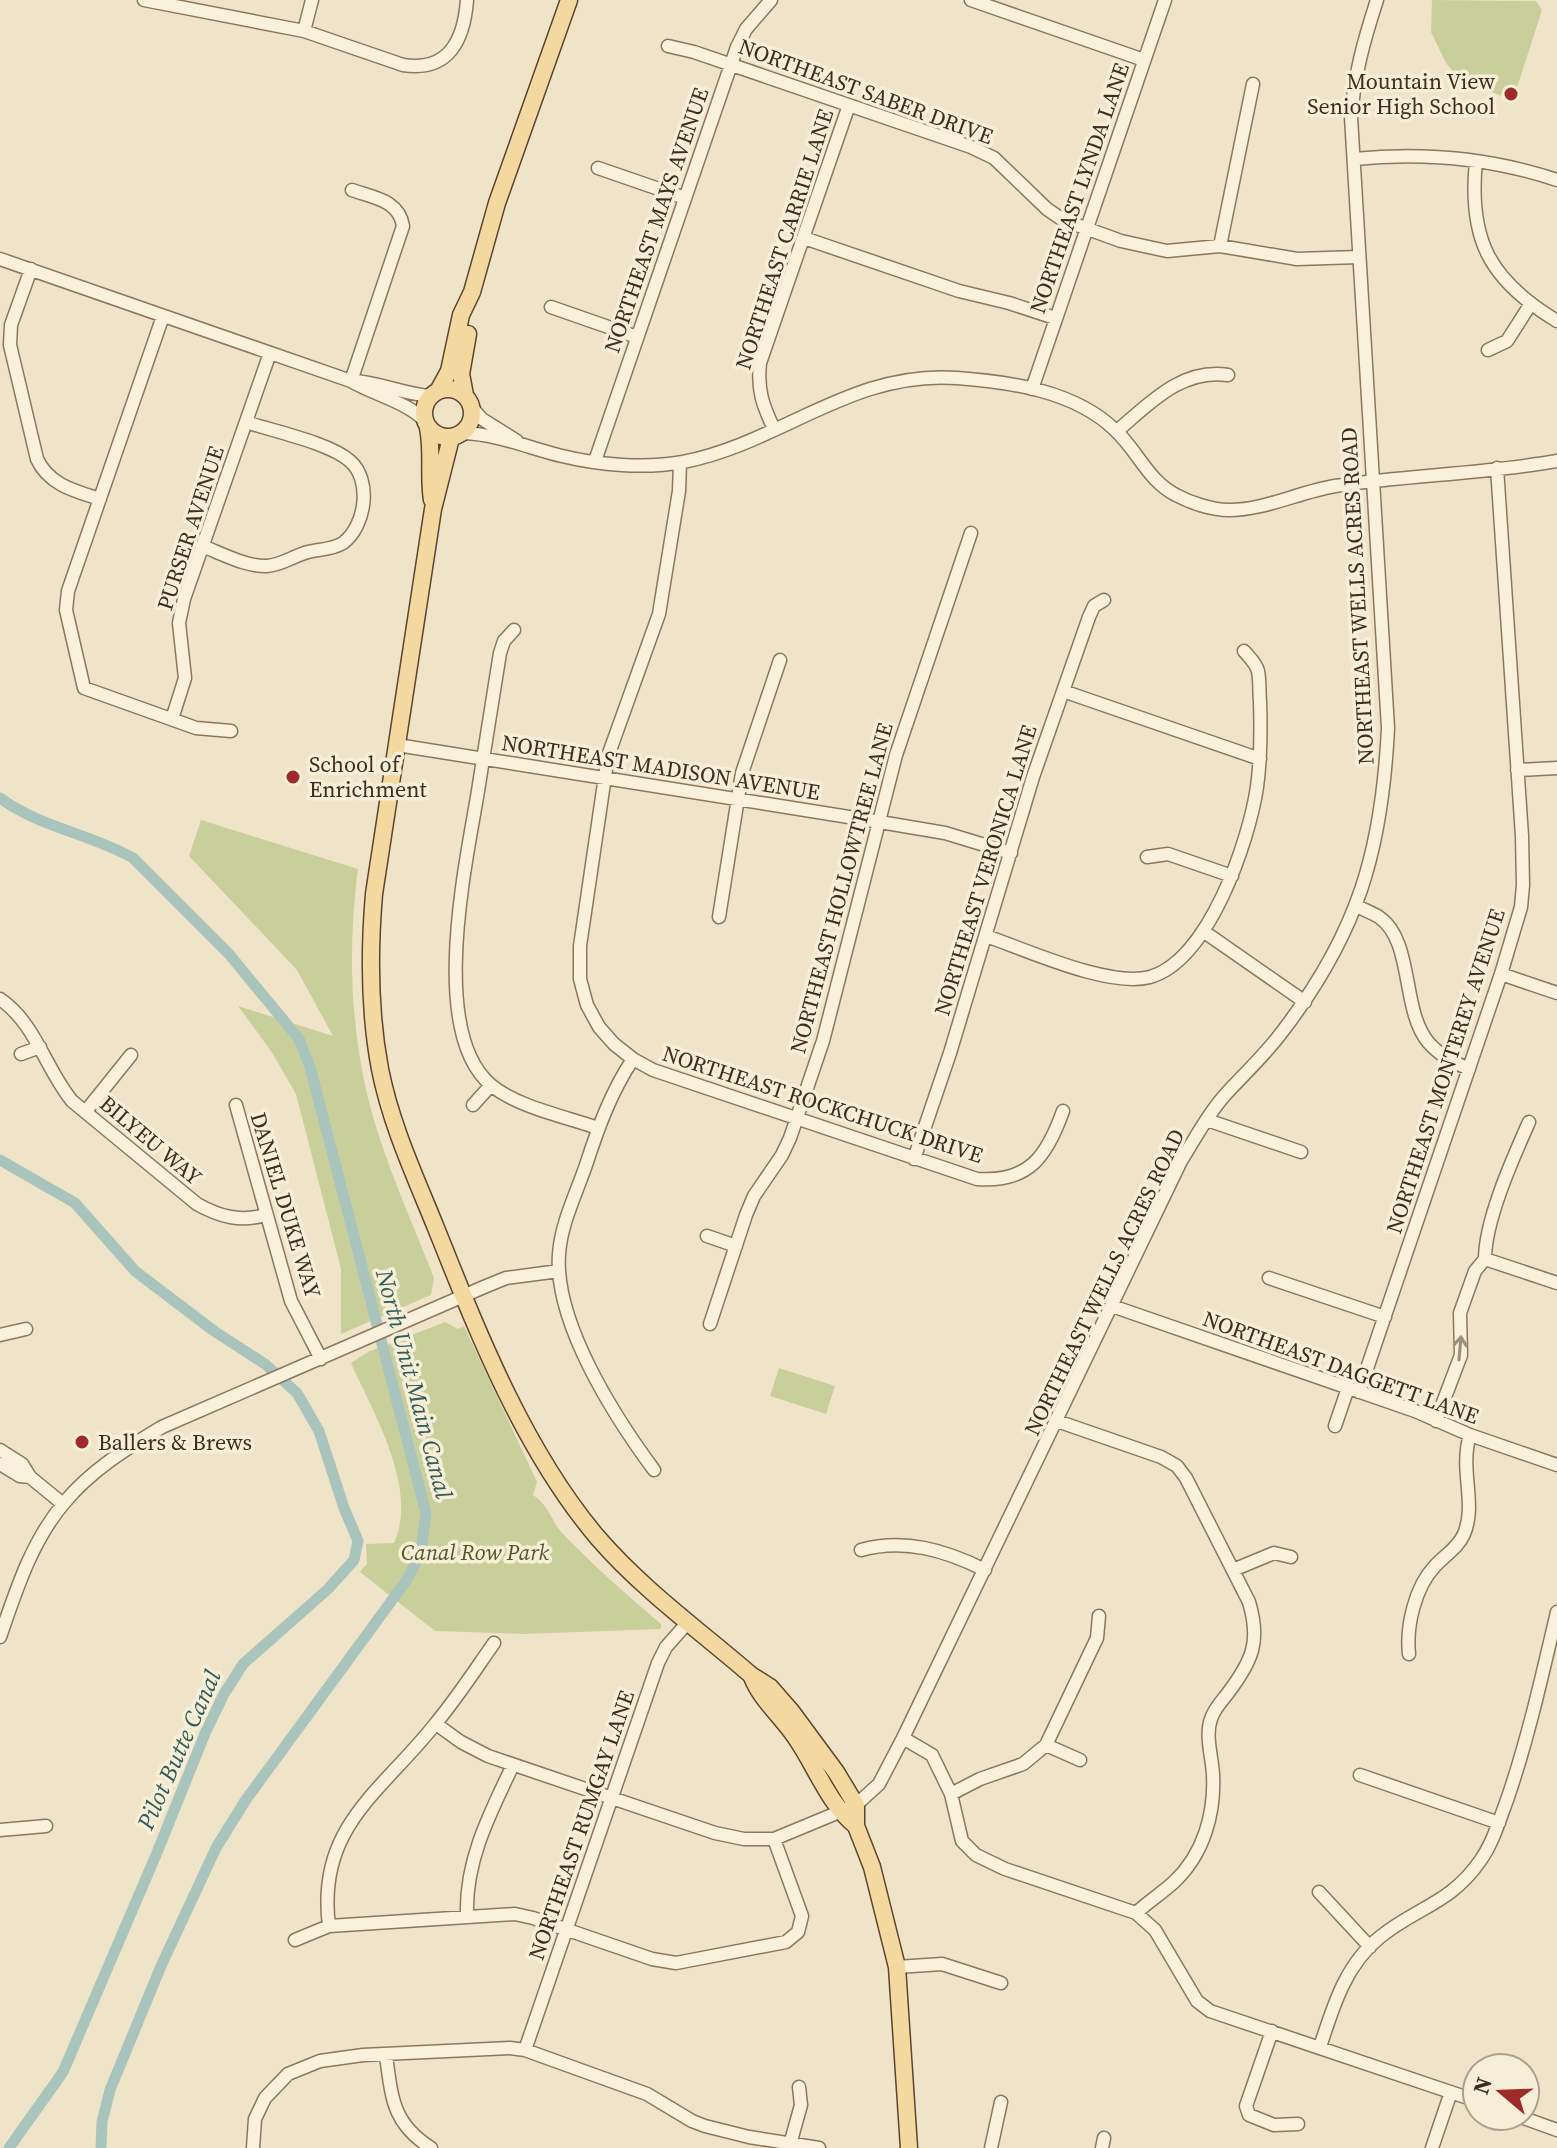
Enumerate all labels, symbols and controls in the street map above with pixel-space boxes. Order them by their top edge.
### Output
street label: NORTHEAST SABER DRIVE [735,31,997,151]
street label: NORTHEAST LYNDA LANE [1022,59,1136,317]
place label: Mountain View Senior High School [1307,66,1495,121]
street label: NORTHEAST MAYS AVENUE [596,83,716,357]
marker: Mountain View Senior High School [1502,85,1520,103]
street label: NORTHEAST CARRIE LANE [728,105,840,373]
street label: NORTHEAST WELLS ACRES ROAD [1333,427,1381,765]
street label: PURSER AVENUE [149,442,231,614]
street label: NORTHEAST HOLLOWTREE LANE [782,719,900,1057]
street label: NORTHEAST VERONICA LANE [926,721,1044,1019]
street label: NORTHEAST MADISON AVENUE [500,727,822,807]
place label: School of Enrichment [309,749,427,804]
marker: School of Enrichment [284,768,302,786]
street label: NORTHEAST MONTEREY AVENUE [1378,905,1512,1237]
street label: NORTHEAST ROCKCHUCK DRIVE [659,1038,987,1170]
street label: BILYEU WAY [94,1088,209,1192]
street label: DANIEL DUKE WAY [243,1108,329,1302]
street label: NORTHEAST WELLS ACRES ROAD [1017,1124,1191,1440]
water label: North Unit Main Canal [368,1265,461,1502]
street label: NORTHEAST DAGGETT LANE [1199,1303,1483,1431]
one-way arrow [1453,1335,1468,1361]
place label: Ballers & Brews [98,1427,252,1457]
marker: Ballers & Brews [73,1433,91,1451]
park label: Canal Row Park [401,1537,549,1567]
water label: Pilot Butte Canal [128,1664,229,1836]
street label: NORTHEAST RUMGAY LANE [521,1686,641,1964]
north arrow [1461,2052,1541,2132]
text: N [1465,2073,1499,2098]

